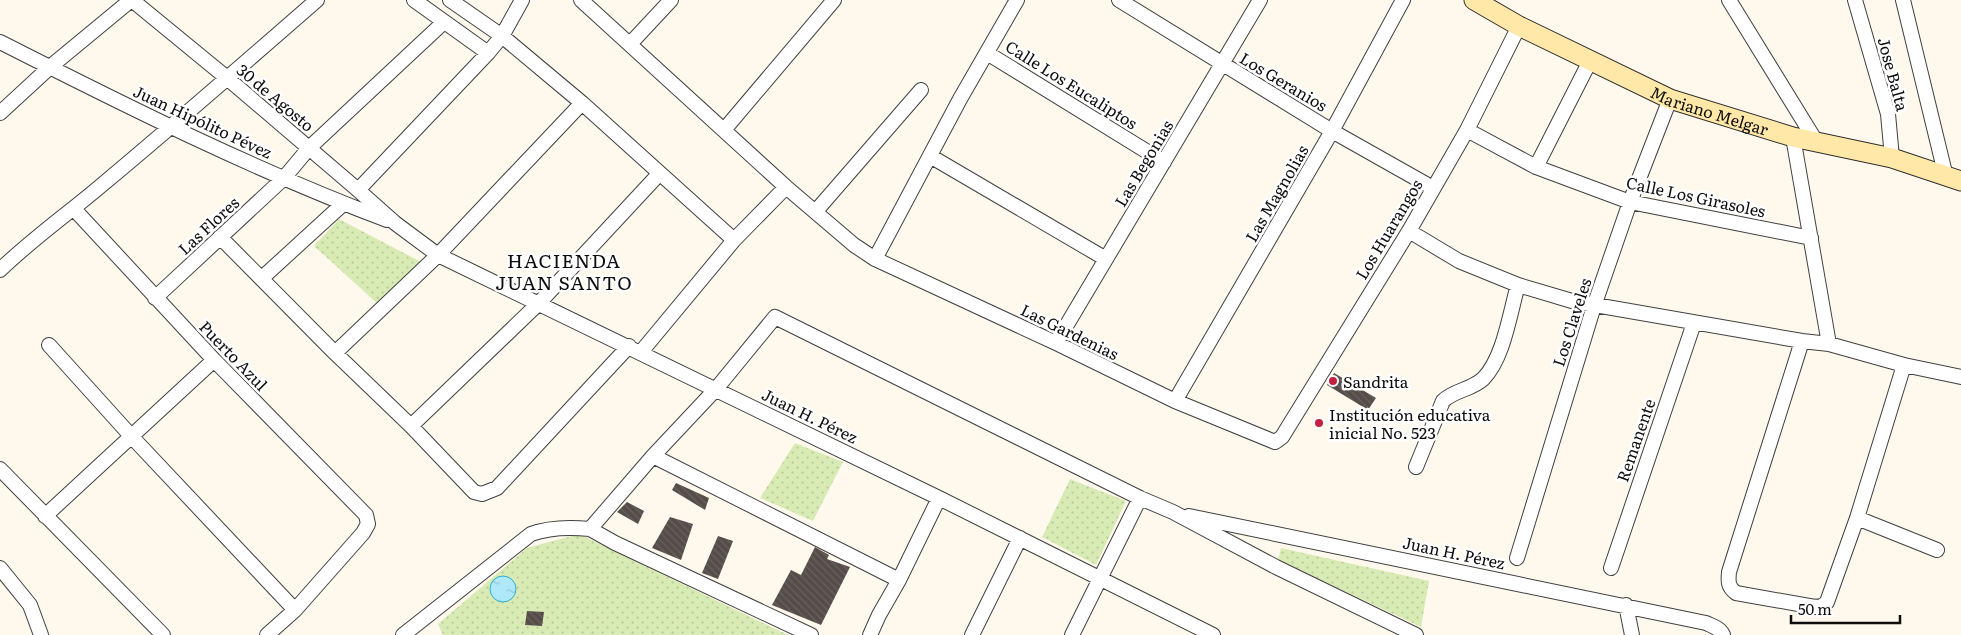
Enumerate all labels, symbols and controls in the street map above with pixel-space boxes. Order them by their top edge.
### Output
street label: Calle Los Eucaliptos [1001,34,1143,134]
street label: Jose Balta [1873,34,1915,114]
street label: Los Geranios [1236,45,1332,117]
street label: 30 de Agosto [232,57,320,137]
street label: Juan Hipólito Pévez [130,78,276,164]
street label: Mariano Melgar [1647,79,1772,141]
street label: Las Begonias [1108,115,1178,211]
street label: Las Magnolias [1239,140,1313,246]
street label: Calle Los Girasoles [1624,170,1768,222]
street label: Los Huarangos [1349,174,1427,284]
street label: Las Flores [172,190,244,260]
district label: HACIENDA JUAN SANTO [495,246,633,296]
street label: Los Claveles [1545,275,1597,369]
street label: Las Gardenias [1017,297,1123,365]
street label: Puerto Azul [194,314,274,396]
place label: Sandrita [1343,369,1409,393]
marker: Sandrita [1327,375,1339,387]
street label: Juan H. Pérez [758,381,862,449]
street label: Remanente [1610,395,1660,485]
place label: Institución educativa inicial No. 523 [1329,402,1491,444]
marker: Institución educativa inicial No. 523 [1313,417,1325,429]
street label: Juan H. Pérez [1401,529,1508,575]
scale bar [1791,592,1900,624]
text: 50 m [1798,597,1832,620]

